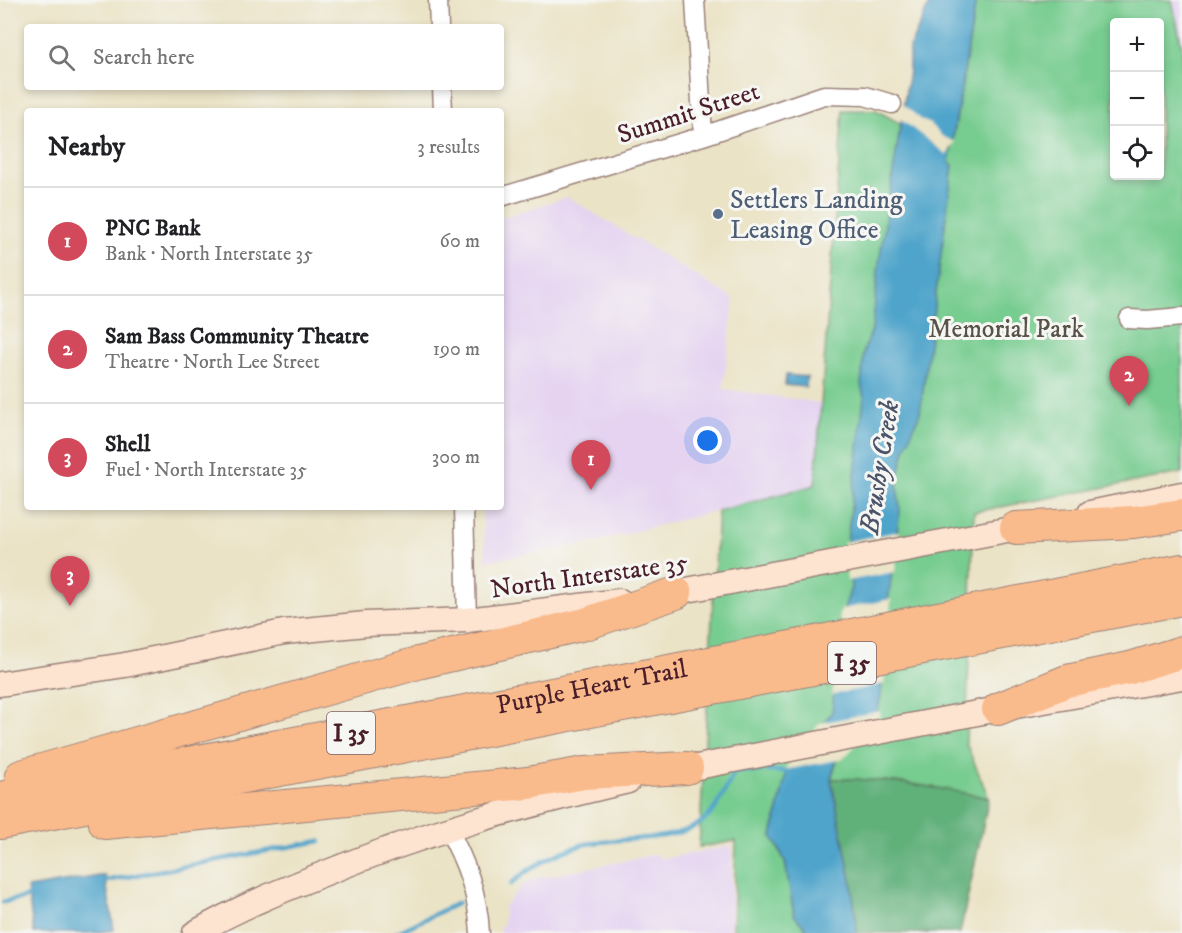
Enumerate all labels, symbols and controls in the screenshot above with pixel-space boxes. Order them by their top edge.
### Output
map controls [1110,18,1164,180]
button: + [1110,18,1164,72]
search box [24,24,504,90]
icon: search [45,41,78,74]
text: Search here [93,44,195,71]
button: − [1110,72,1164,126]
street label: Summit Street [613,75,764,152]
button: locate [1110,126,1164,180]
text: Nearby [48,131,125,164]
text: 3 results [417,135,480,160]
place label: Settlers Landing Leasing Office [730,184,903,247]
marker: Settlers Landing Leasing Office [711,207,725,221]
text: PNC Bank [105,215,201,242]
text: 1 [64,229,71,254]
text: 60 m [440,229,480,254]
text: Bank · North Interstate 35 [105,242,313,267]
park label: Memorial Park [928,313,1084,346]
text: Sam Bass Community Theatre [105,323,369,350]
text: 2 [63,337,72,362]
text: 190 m [433,337,480,362]
text: Theatre · North Lee Street [105,350,320,375]
pin: 2 [1110,356,1148,406]
water label: Brushy Creek [853,397,907,537]
your location [693,426,722,455]
text: Shell [105,431,150,458]
pin: 1 [572,440,610,490]
text: 3 [64,445,71,470]
text: 300 m [432,445,480,470]
text: Fuel · North Interstate 35 [105,458,307,483]
street label: North Interstate 35 [488,546,690,607]
pin: 3 [50,556,90,606]
road number: I 35 [828,642,876,684]
street label: Purple Heart Trail [494,653,690,722]
road number: I 35 [327,712,375,754]

